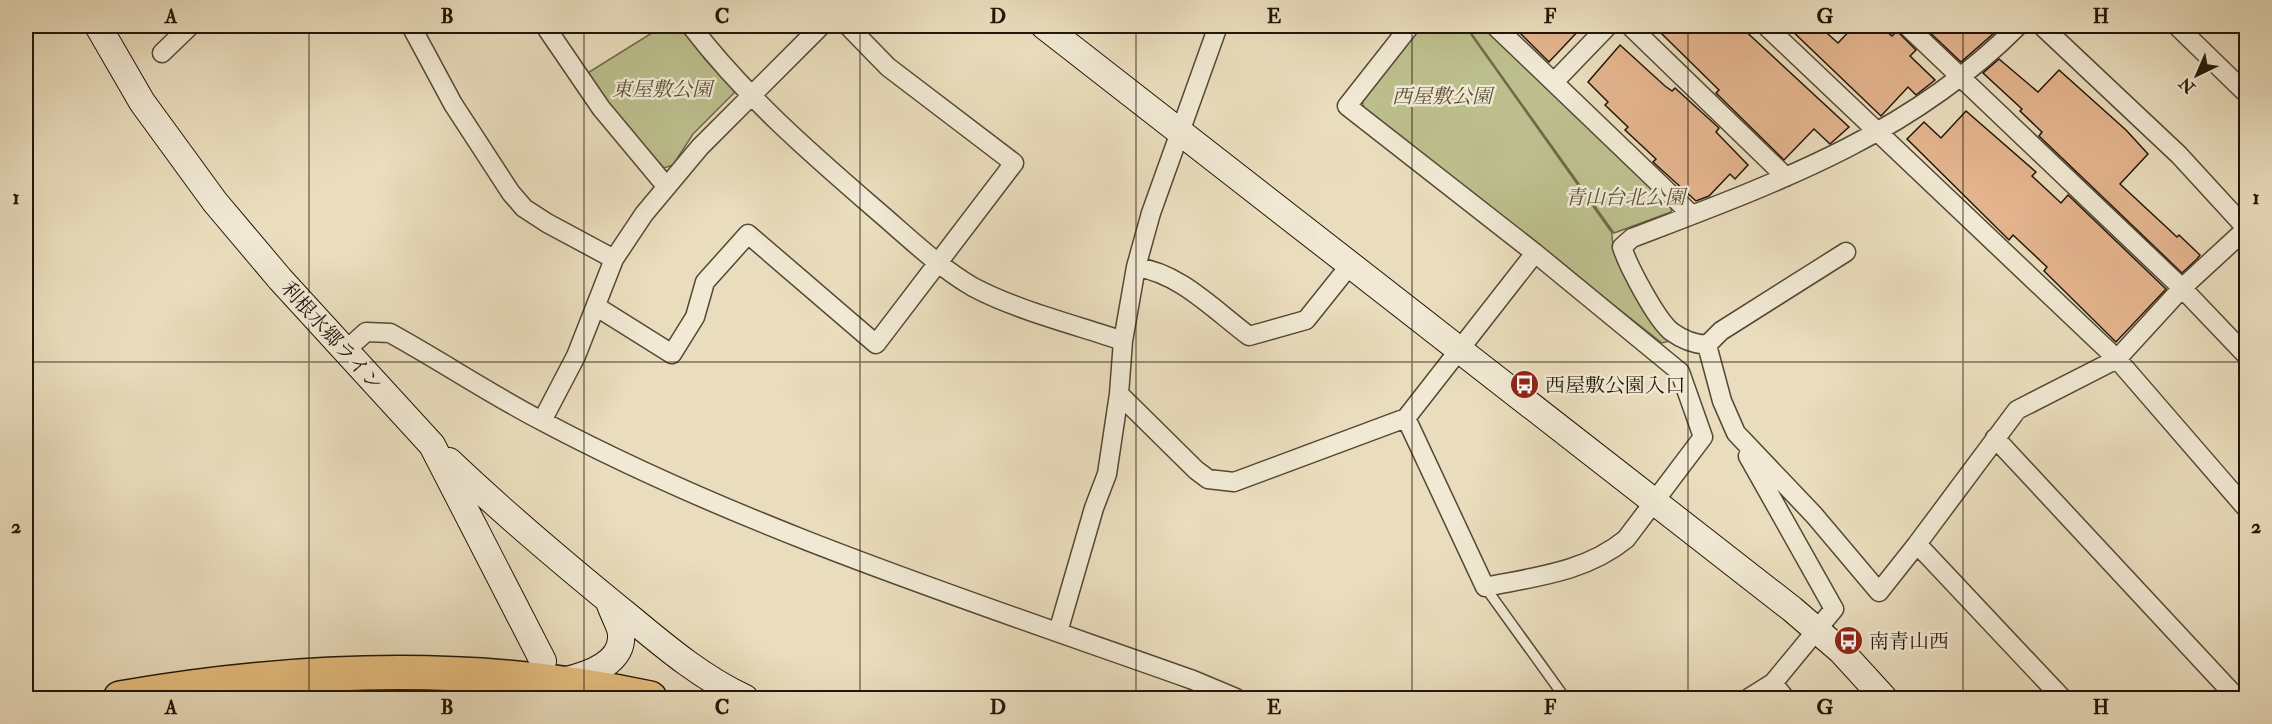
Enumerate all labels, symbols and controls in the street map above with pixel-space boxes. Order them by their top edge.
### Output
text: A [164,4,178,29]
text: B [440,4,454,29]
text: C [715,4,729,29]
text: D [990,4,1006,29]
text: E [1267,4,1282,29]
text: F [1544,4,1557,29]
text: G [1817,4,1834,29]
text: H [2093,4,2109,29]
north arrow [2167,45,2227,105]
text: N [2175,72,2200,98]
park label: 東屋敷公園 [612,77,715,102]
park label: 西屋敷公園 [1392,84,1495,109]
text: 1 [12,185,20,210]
park label: 青山台北公園 [1565,185,1688,210]
text: 1 [2252,185,2260,210]
street label: 利根水郷ライン [276,276,388,396]
bus stop icon: 西屋敷公園入口 [1508,369,1540,401]
place label: 西屋敷公園入口 [1545,373,1685,398]
text: 2 [11,514,21,539]
text: 2 [2251,514,2261,539]
bus stop icon: 南青山西 [1832,625,1864,657]
place label: 南青山西 [1869,629,1949,654]
text: A [164,695,178,720]
text: B [440,695,454,720]
text: C [715,695,729,720]
text: D [990,695,1006,720]
text: E [1267,695,1282,720]
text: F [1544,695,1557,720]
text: G [1817,695,1834,720]
text: H [2093,695,2109,720]

